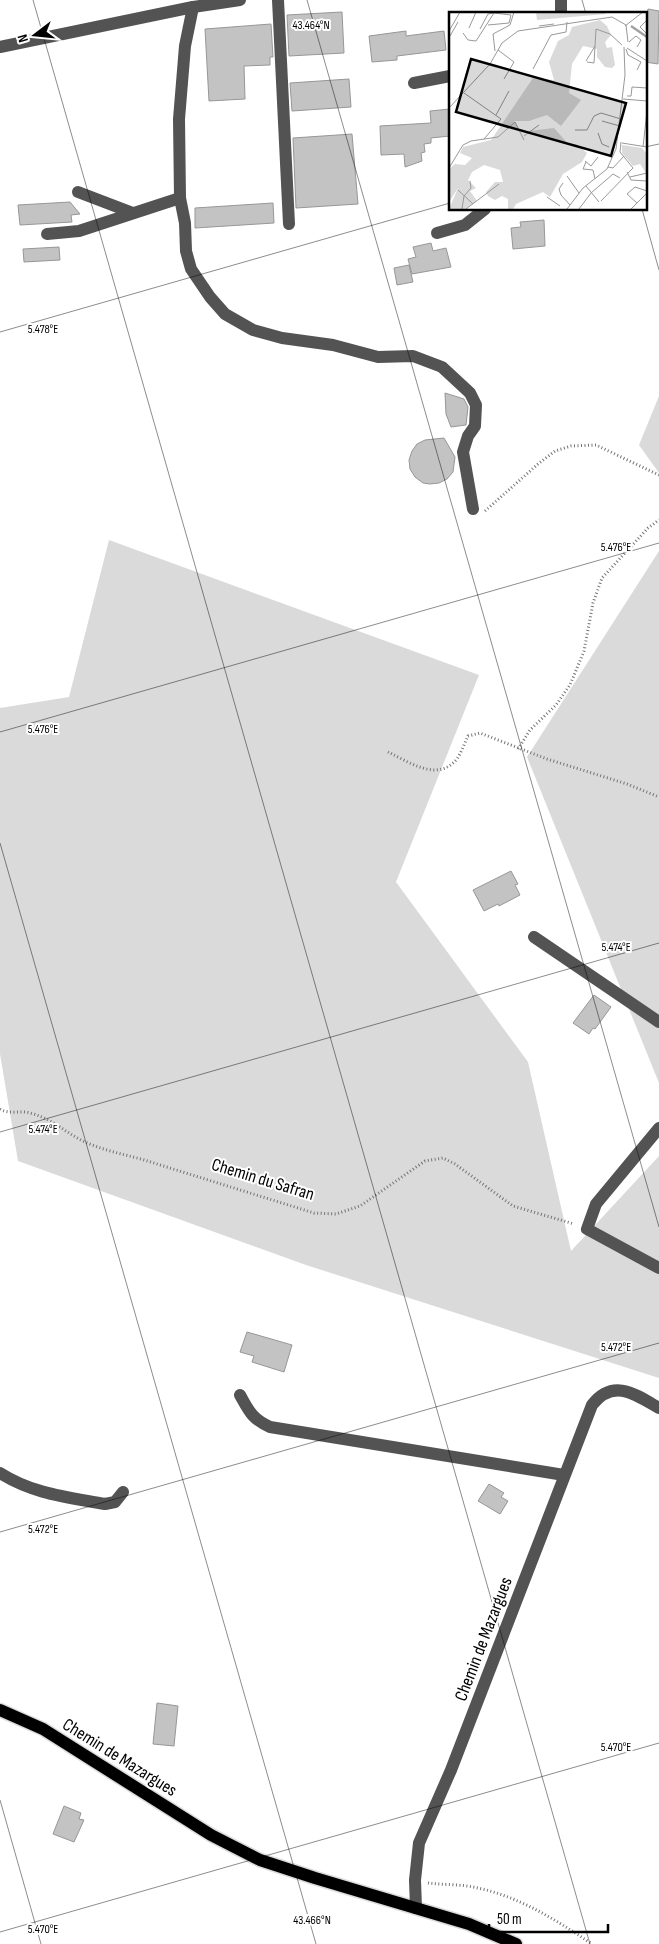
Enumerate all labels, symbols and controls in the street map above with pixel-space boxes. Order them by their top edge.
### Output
north arrow [10,10,60,60]
inset map [449,12,646,210]
text: 43.464°N [292,18,330,33]
text: N [14,33,32,44]
text: 5.478°E [28,322,58,337]
text: 5.476°E [601,540,631,555]
text: 5.476°E [28,722,58,737]
text: 5.474°E [601,940,631,955]
text: 5.474°E [28,1122,58,1137]
street label: Chemin du Safran [209,1154,317,1205]
text: 5.472°E [601,1340,631,1355]
text: 5.472°E [28,1522,58,1537]
street label: Chemin de Mazargues [450,1574,517,1704]
street label: Chemin de Mazargues [59,1714,181,1801]
text: 5.470°E [601,1740,631,1755]
scale bar [489,1902,608,1934]
text: 50 m [497,1910,522,1929]
text: 43.466°N [293,1913,331,1928]
text: 5.470°E [28,1922,58,1937]

